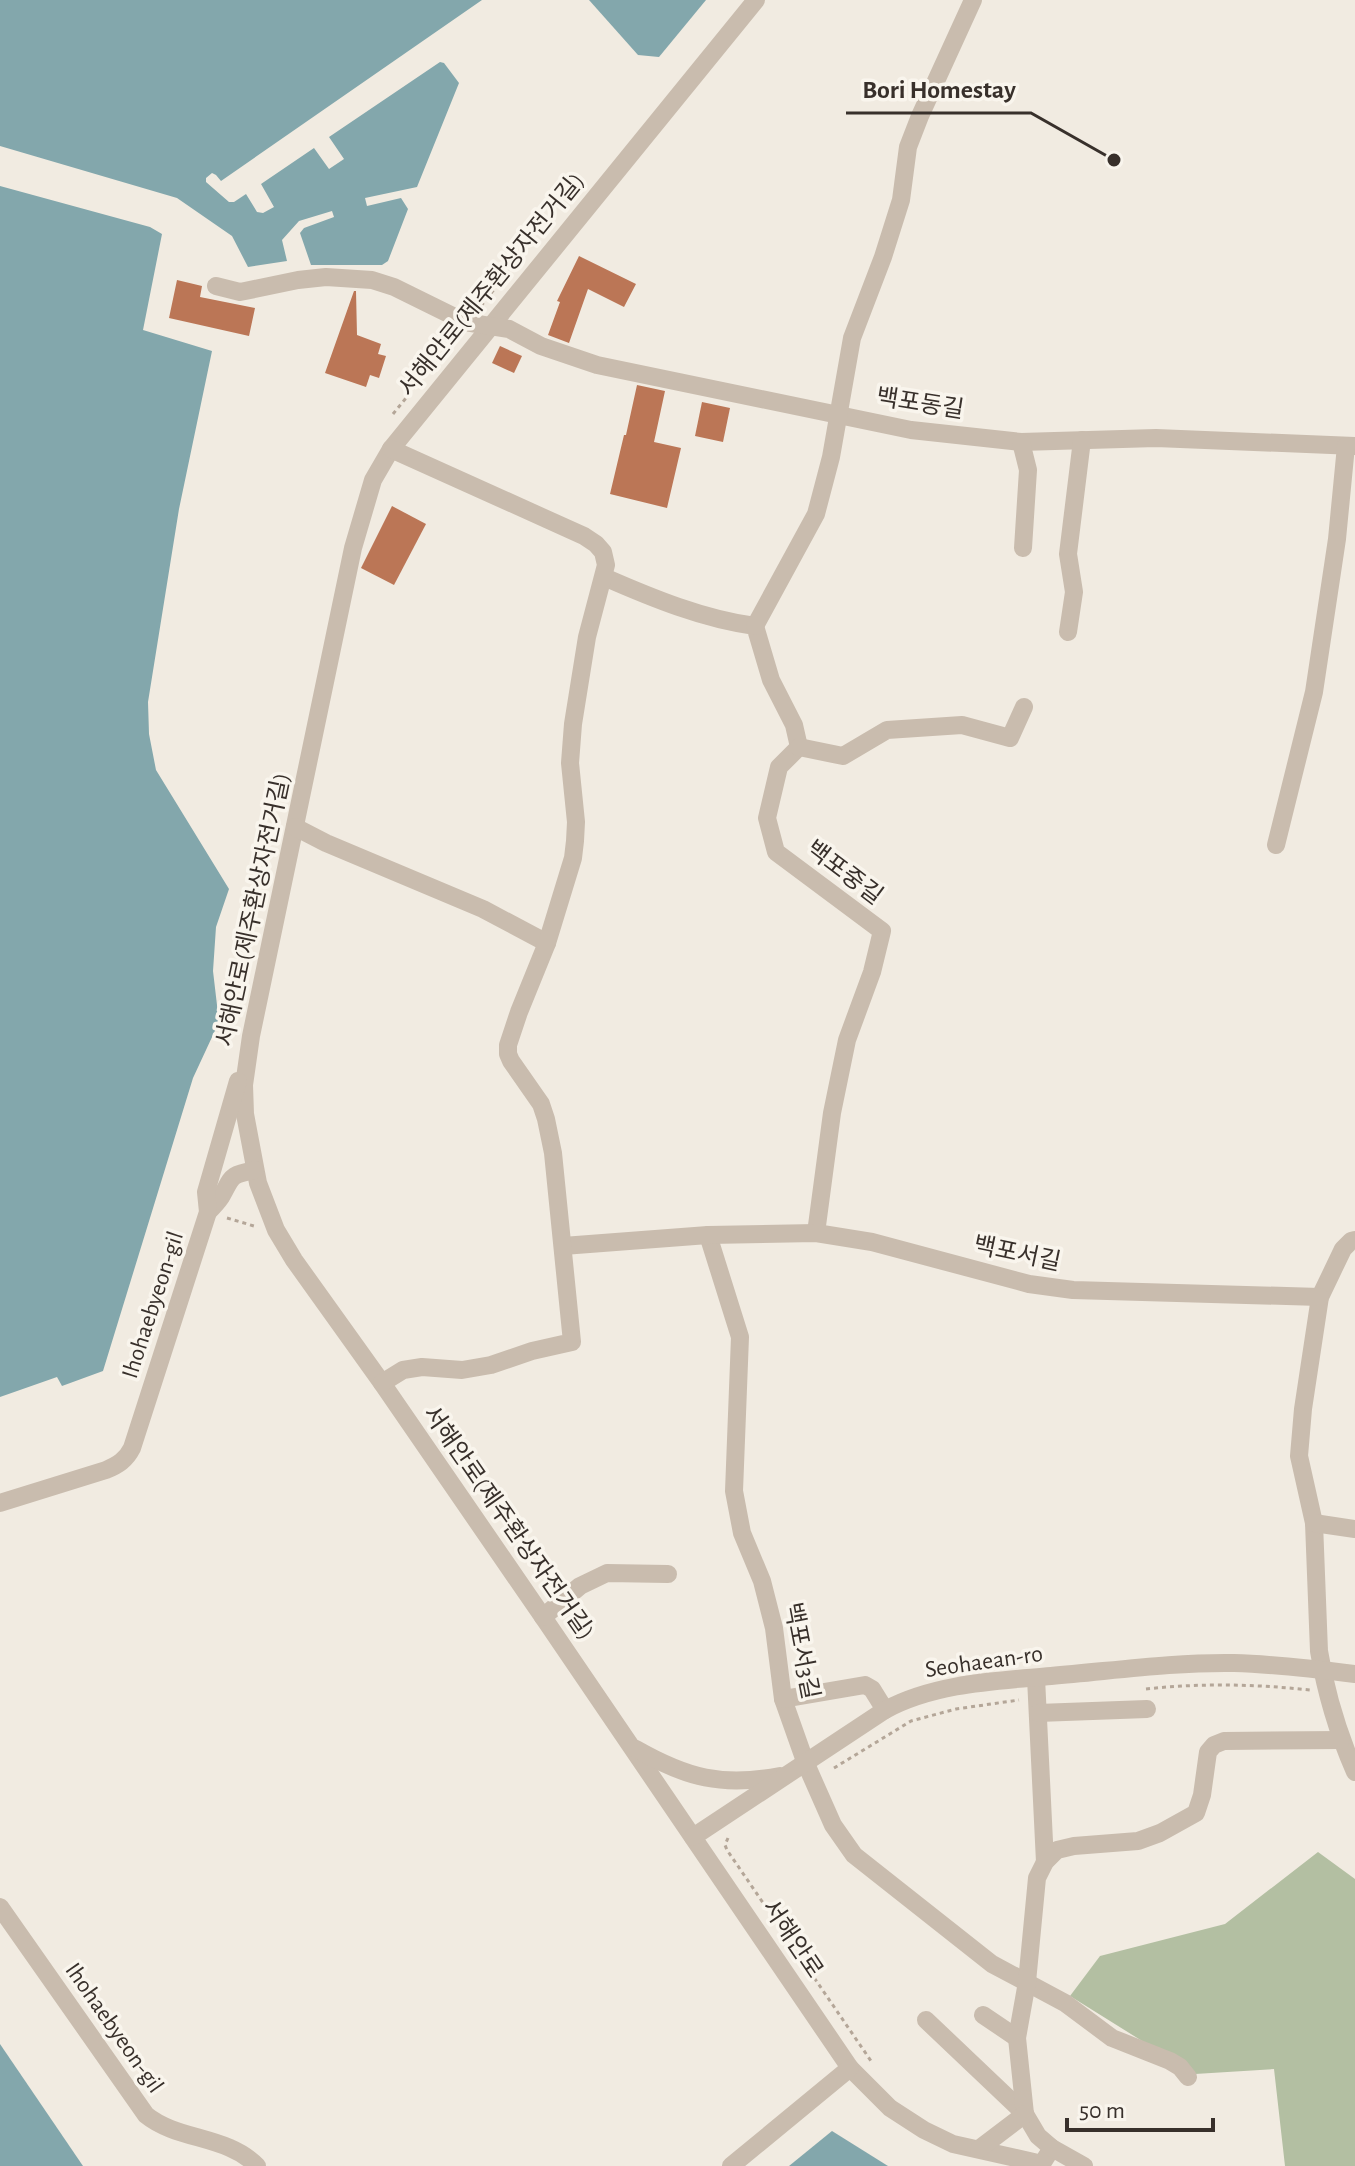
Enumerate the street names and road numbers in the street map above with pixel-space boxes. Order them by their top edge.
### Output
street label: 서해안로(제주환상자전거길) [394,168,589,401]
street label: 백포동길 [875,384,966,423]
street label: 서해안로(제주환상자전거길) [212,771,295,1049]
street label: 백포중길 [802,836,887,909]
street label: Ihohaebyeon-gil [118,1229,188,1381]
street label: 백포서길 [971,1232,1063,1275]
street label: 서해안로(제주환상자전거길) [418,1401,599,1644]
street label: 백포서3길 [780,1600,823,1701]
street label: Seohaean-ro [924,1642,1044,1682]
street label: 서해안로 [757,1895,827,1982]
street label: Ihohaebyeon-gil [60,1958,168,2098]

